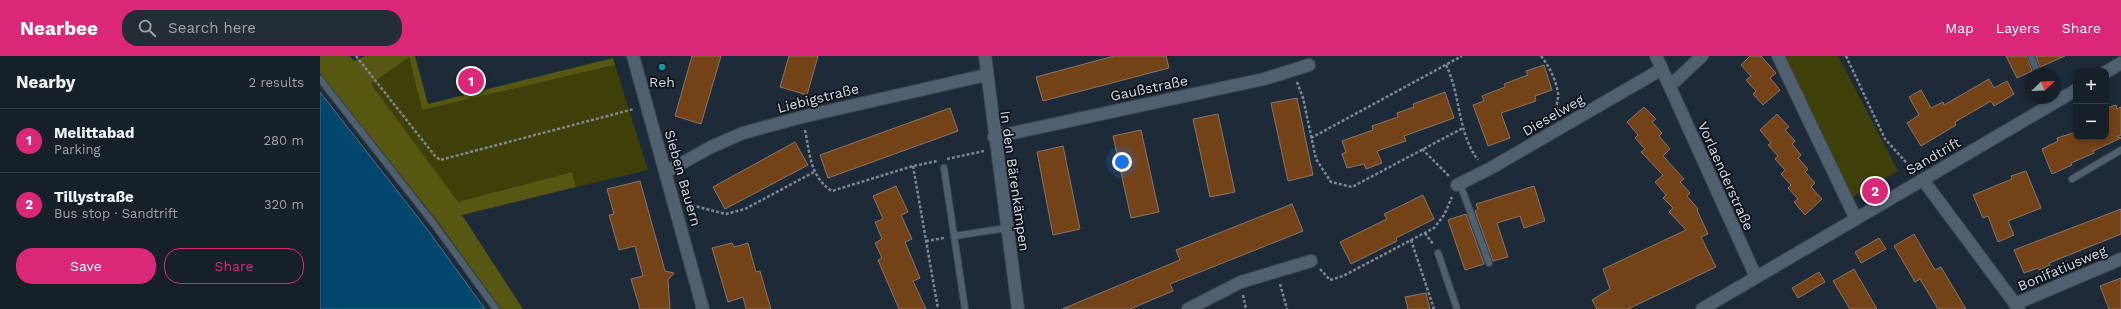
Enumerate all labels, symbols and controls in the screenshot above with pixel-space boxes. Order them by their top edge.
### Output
search box [122,10,402,46]
text: Nearbee [20,17,98,40]
icon: search [136,17,158,39]
text: Search here [168,19,256,37]
text: Map [1945,20,1974,36]
text: Layers [1996,20,2040,36]
text: Share [2062,20,2101,36]
marker: Reh [657,62,667,72]
pin: 1 [458,66,484,96]
north arrow [2025,68,2061,104]
map controls [2073,68,2109,140]
button: + [2073,68,2109,104]
text: Nearby [16,72,75,92]
street label: Gaußstraße [1109,72,1189,104]
place label: Reh [649,74,675,90]
text: 2 results [249,75,304,90]
street label: Liebigstraße [776,80,860,116]
street label: Dieselweg [1519,91,1587,139]
button: − [2073,104,2109,140]
street label: In den Bärenkämpen [997,110,1033,252]
street label: Vorlaenderstraße [1695,119,1757,233]
text: Melittabad [54,124,134,142]
street label: Sieben Bauern [662,128,704,228]
text: 1 [26,133,32,148]
text: 280 m [264,133,304,148]
street label: Sandtrift [1903,134,1963,178]
text: Parking [54,142,100,157]
your location [1112,152,1132,172]
pin: 2 [1862,176,1888,206]
text: Tillystraße [54,188,134,206]
text: 2 [25,197,33,212]
text: 320 m [264,197,304,212]
text: Bus stop · Sandtrift [54,206,178,221]
street label: Bonifatiusweg [2015,242,2109,294]
button: Save [16,248,156,284]
button: Share [164,248,304,284]

